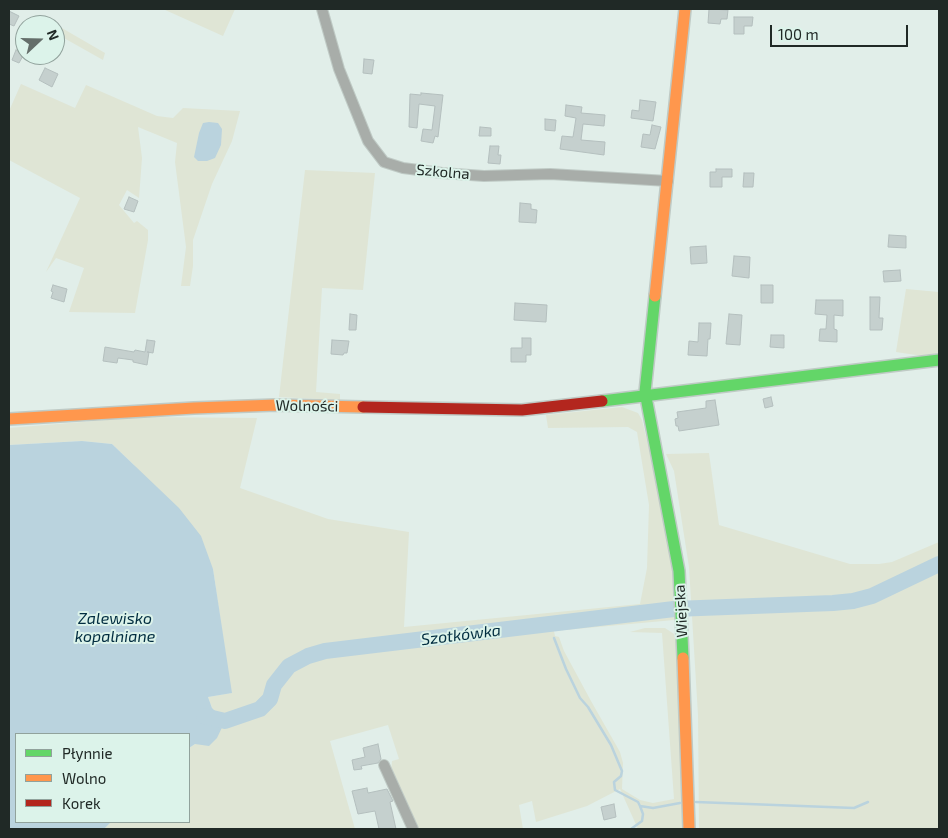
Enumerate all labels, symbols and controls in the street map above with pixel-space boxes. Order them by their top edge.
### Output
north arrow [15,15,65,65]
scale bar [773,15,910,47]
text: 100 m [778,25,819,43]
text: N [44,27,63,43]
street label: Szkolna [416,161,470,183]
street label: Wolności [275,396,339,416]
street label: Wiejska [671,584,691,638]
water label: Zalewisko kopalniane [75,609,155,647]
water label: Szotkówka [420,621,502,649]
legend [15,733,190,823]
text: Płynnie [62,744,113,762]
text: Wolno [62,769,106,787]
text: Korek [62,794,101,812]

